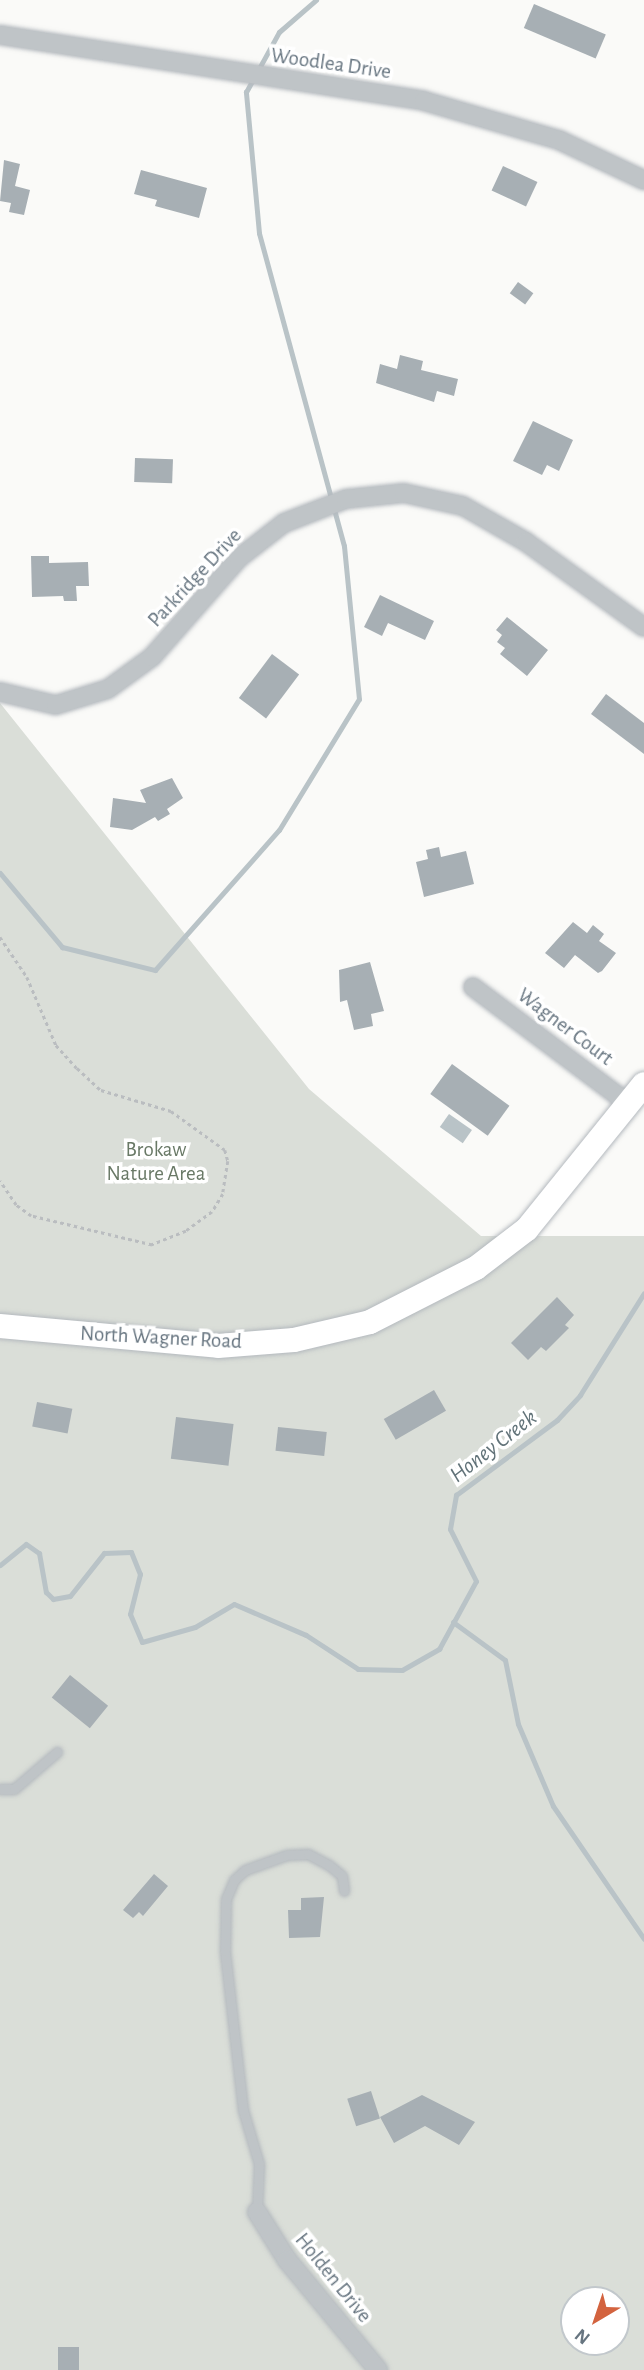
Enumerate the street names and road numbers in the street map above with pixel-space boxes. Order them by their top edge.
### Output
street label: Woodlea Drive [269,43,393,85]
street label: Parkridge Drive [143,523,247,633]
street label: Wagner Court [512,983,618,1071]
street label: North Wagner Road [79,1321,243,1355]
street label: Holden Drive [289,2228,377,2328]

